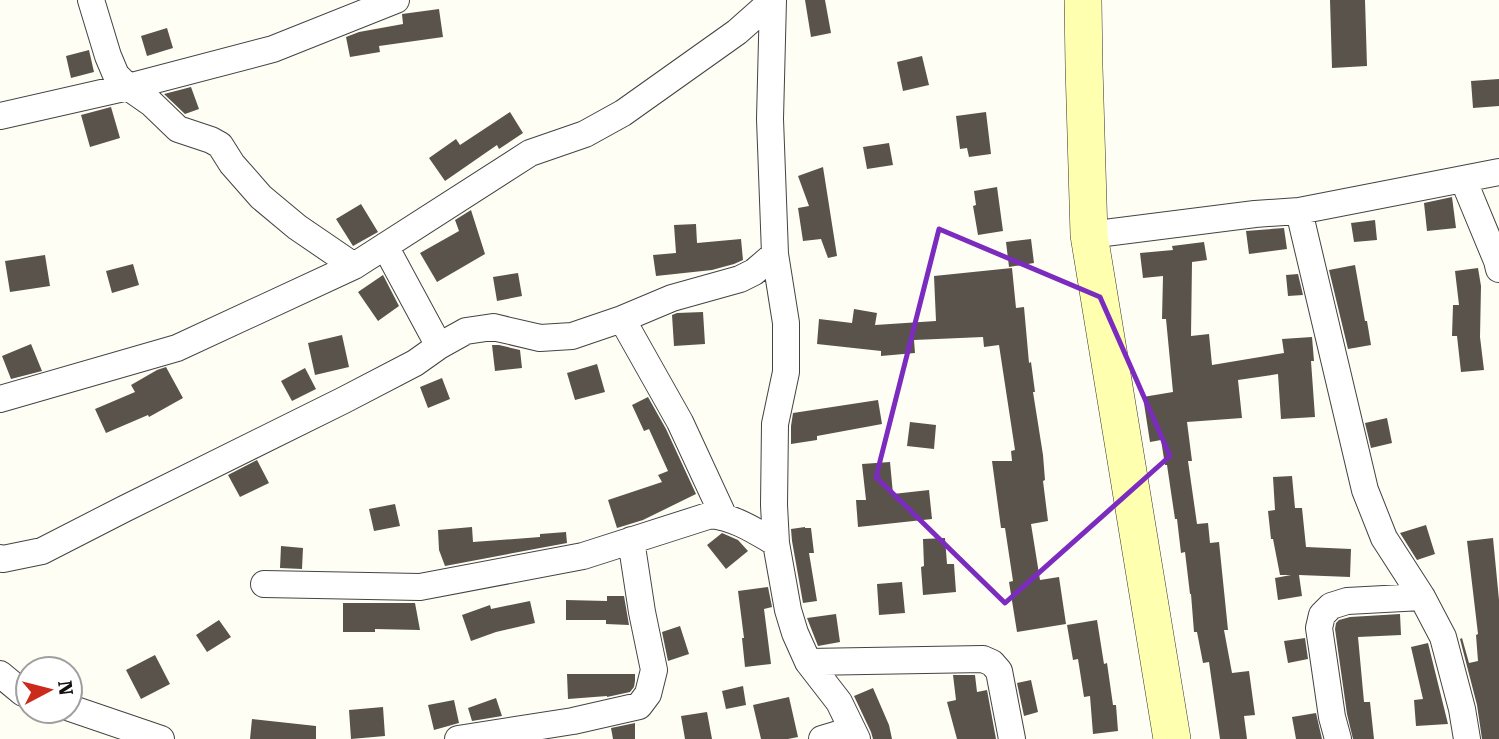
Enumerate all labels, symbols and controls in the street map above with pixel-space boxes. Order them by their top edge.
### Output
north arrow [14,655,84,725]
text: N [53,679,78,697]

